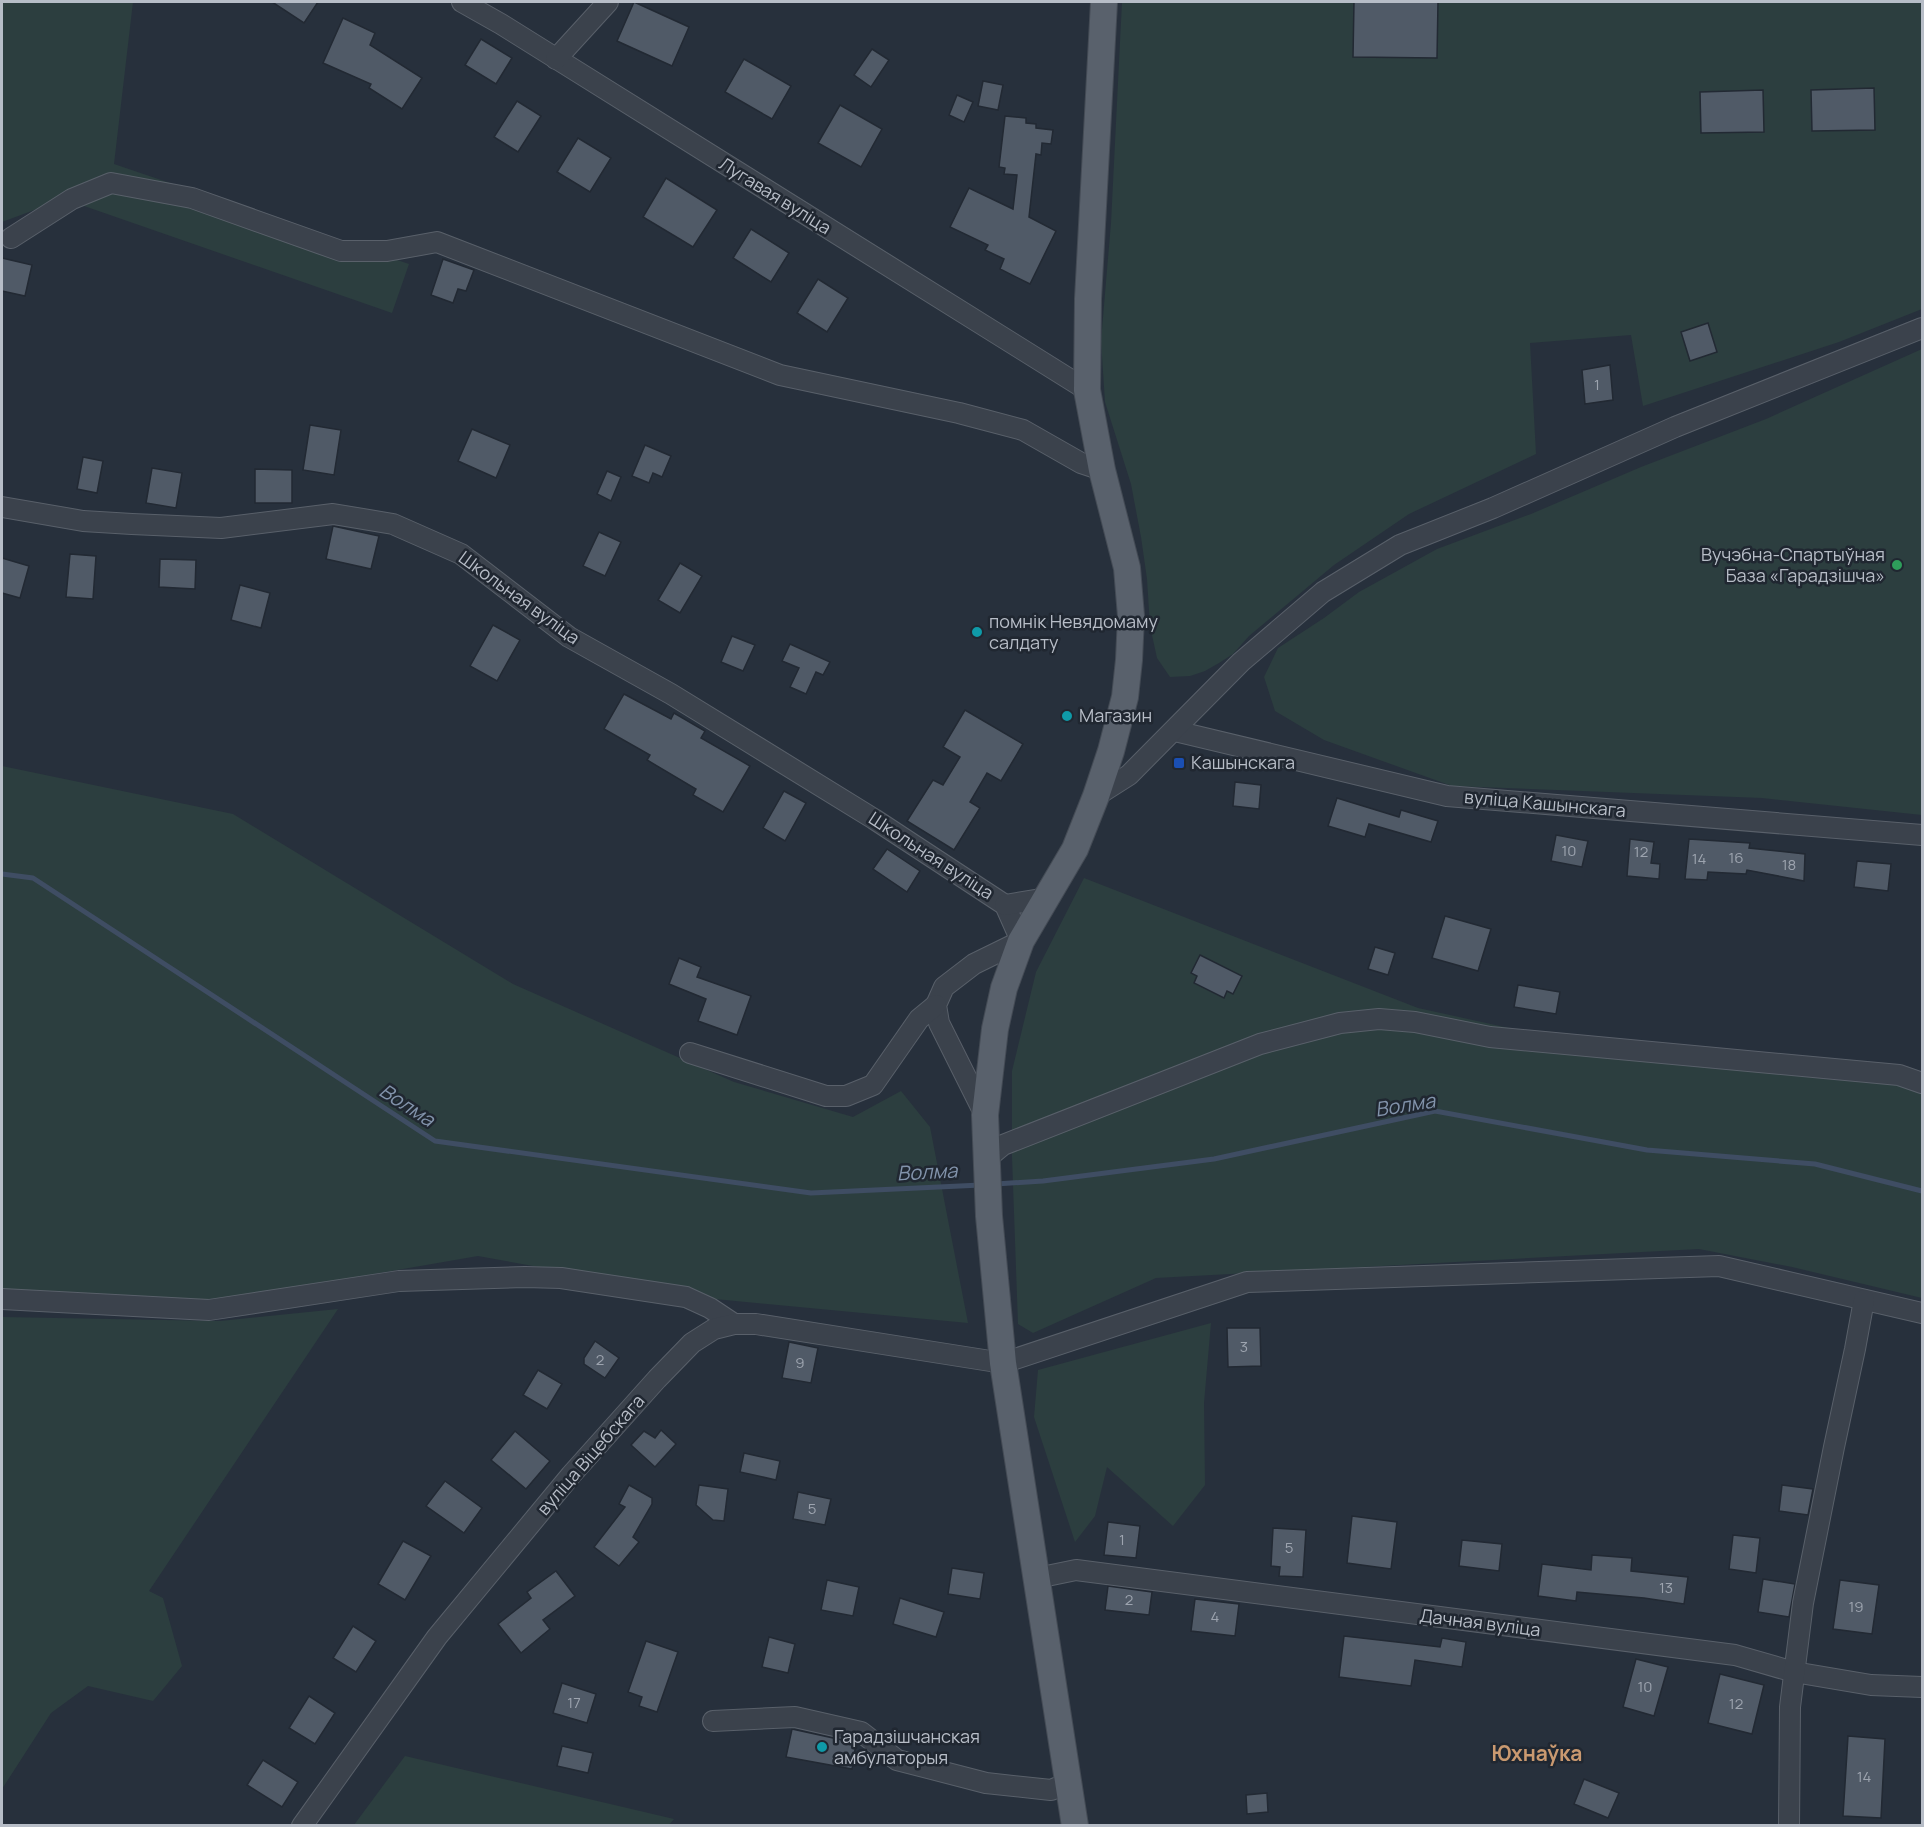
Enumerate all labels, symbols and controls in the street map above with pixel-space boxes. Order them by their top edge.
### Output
street label: Лугавая вуліца [715,151,836,239]
house number: 1 [1594,374,1600,395]
place label: Вучэбна-Спартыўная База «Гарадзішча» [1701,542,1885,587]
street label: Школьная вуліца [454,545,585,649]
marker: Вучэбна-Спартыўная База «Гарадзішча» [1890,558,1904,572]
place label: помнік Невядомаму салдату [989,609,1158,654]
marker: помнік Невядомаму салдату [970,625,984,639]
place label: Магазин [1079,703,1152,727]
marker: Магазин [1060,709,1074,723]
place label: Кашынскага [1191,750,1295,774]
marker: Кашынскага [1172,756,1186,770]
street label: вуліца Кашынскага [1463,784,1627,822]
street label: Школьная вуліца [865,806,998,904]
house number: 10 [1562,840,1577,861]
house number: 12 [1634,841,1648,862]
house number: 16 [1728,847,1744,868]
house number: 14 [1692,848,1706,869]
house number: 18 [1782,854,1796,875]
water label: Волма [375,1077,441,1133]
water label: Волма [1373,1086,1438,1123]
water label: Волма [896,1156,959,1187]
house number: 3 [1240,1336,1248,1357]
house number: 2 [596,1349,604,1370]
house number: 9 [795,1352,805,1373]
street label: вуліца Віцебскага [531,1389,649,1520]
house number: 5 [808,1498,816,1519]
house number: 1 [1119,1529,1125,1550]
house number: 5 [1285,1537,1293,1558]
house number: 13 [1659,1577,1673,1598]
house number: 2 [1125,1589,1133,1610]
house number: 19 [1848,1596,1864,1617]
street label: Дачная вуліца [1418,1603,1542,1641]
house number: 4 [1211,1606,1220,1627]
house number: 10 [1638,1676,1653,1697]
house number: 17 [567,1692,581,1713]
house number: 12 [1729,1693,1743,1714]
place label: Гарадзішчанская амбулаторыя [834,1724,980,1769]
district label: Юхнаўка [1492,1739,1582,1767]
marker: Гарадзішчанская амбулаторыя [815,1740,829,1754]
house number: 14 [1857,1766,1871,1787]

